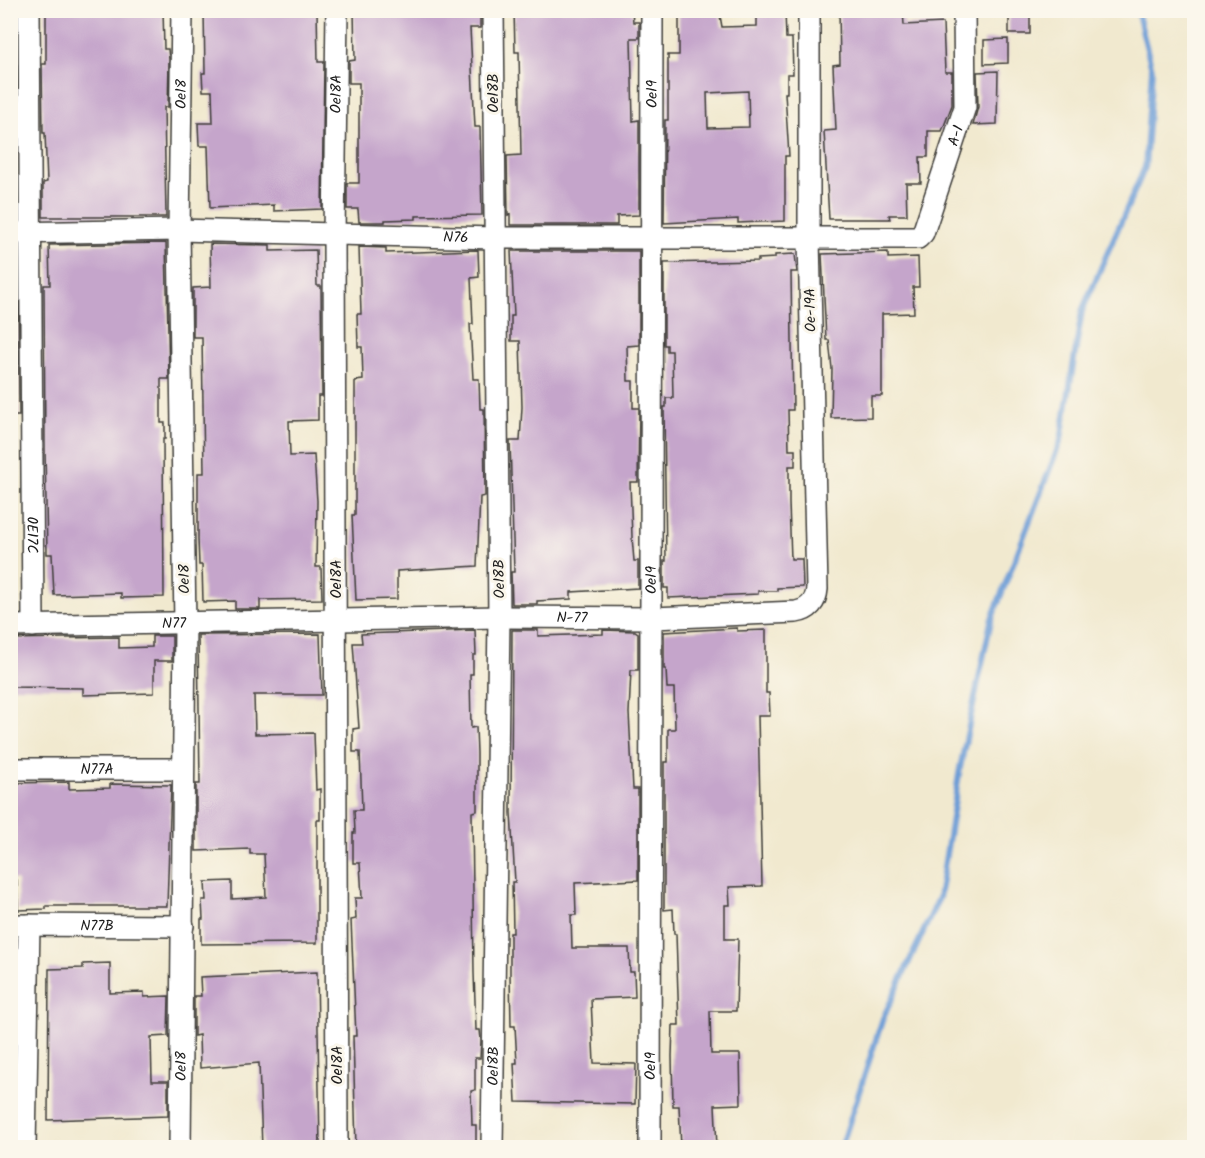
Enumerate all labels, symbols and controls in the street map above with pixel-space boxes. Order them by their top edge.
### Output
street label: Oe18B [482,73,506,113]
street label: Oe18A [325,74,349,114]
street label: Oe18 [170,78,194,109]
street label: Oe19 [641,79,665,108]
street label: A-1 [942,122,971,149]
street label: N76 [443,226,469,250]
street label: Oe-19A [799,288,823,332]
street label: 0E17C [19,516,44,554]
street label: Oe18B [488,559,512,599]
street label: Oe18A [325,560,349,598]
street label: Oe18 [173,563,197,594]
street label: Oe19 [640,565,664,594]
street label: N-77 [556,606,589,631]
street label: N77 [162,612,187,636]
street label: N77A [80,758,114,782]
street label: N77B [80,914,114,939]
street label: Oe18A [326,1046,350,1084]
street label: Oe18B [482,1046,506,1086]
street label: Oe18 [170,1050,194,1081]
street label: Oe19 [639,1051,663,1080]

